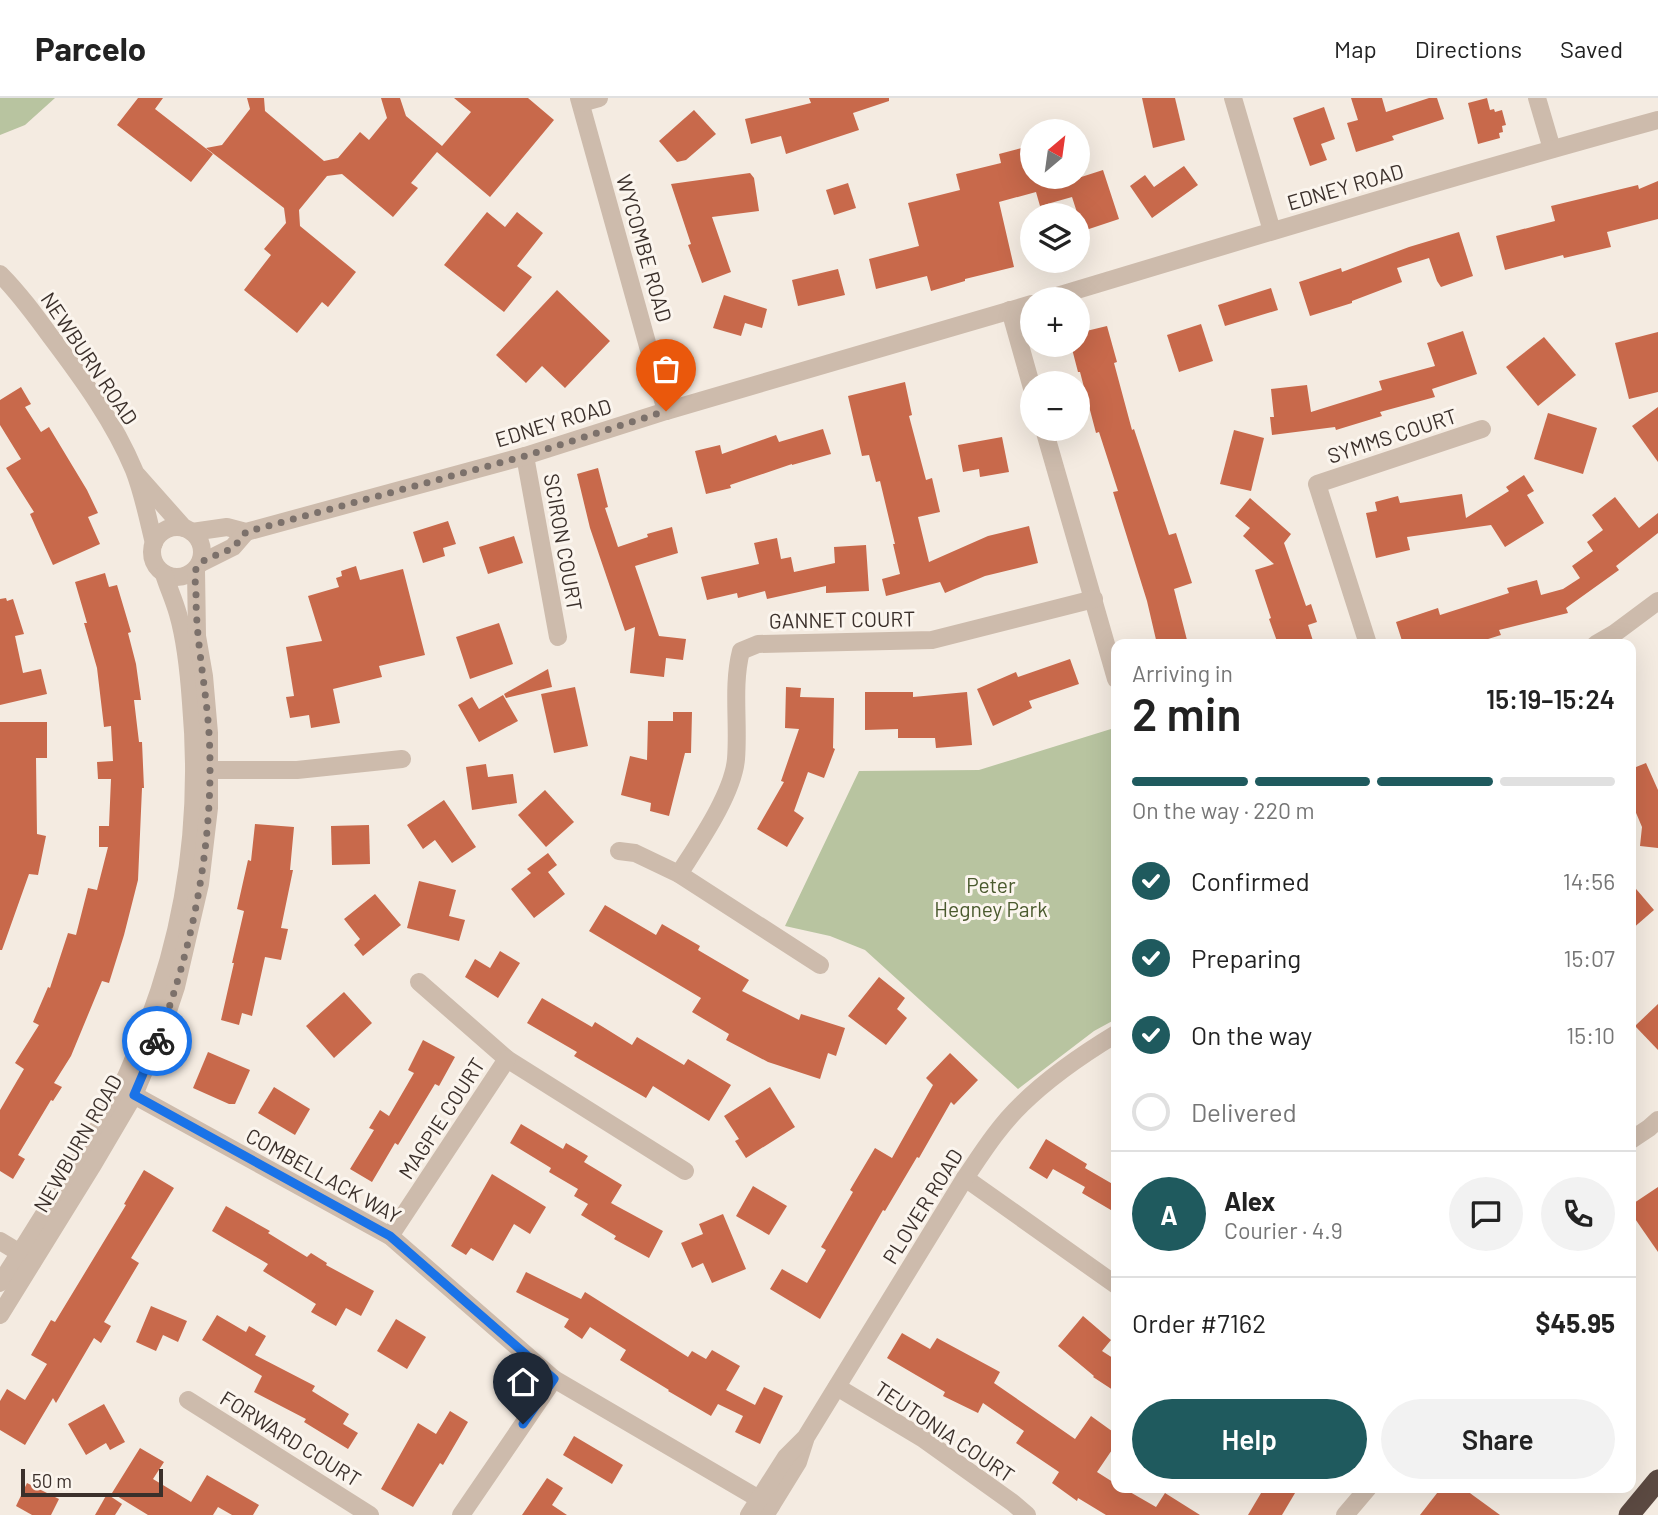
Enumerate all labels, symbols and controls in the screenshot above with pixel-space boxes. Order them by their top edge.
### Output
text: Parcelo [35,28,146,68]
text: Map [1334,34,1377,63]
text: Directions [1415,34,1522,63]
text: Saved [1560,34,1623,63]
north arrow [1020,119,1090,189]
map controls [1020,119,1090,441]
street label: EDNEY ROAD [1284,157,1406,215]
street label: WYCOMBE ROAD [612,171,678,325]
button: layers [1020,203,1090,273]
street label: NEWBURN ROAD [36,287,144,429]
button: + [1020,287,1090,357]
pin [636,339,696,411]
icon: bag [647,350,685,388]
button: − [1020,371,1090,441]
street label: EDNEY ROAD [492,393,614,451]
street label: SYMMS COURT [1324,402,1460,468]
street label: SCIRON COURT [540,471,588,613]
street label: GANNET COURT [769,605,915,633]
text: Arriving in [1132,659,1233,687]
text: 15:19–15:24 [1486,683,1615,714]
text: 2 min [1132,685,1241,740]
text: On the way · 220 m [1132,796,1315,824]
icon: check [1132,862,1170,900]
text: Confirmed [1191,865,1310,896]
text: 14:56 [1563,867,1615,895]
park label: Peter Hegney Park [934,872,1048,921]
icon: check [1132,939,1170,977]
text: Preparing [1191,942,1301,973]
text: 15:07 [1563,944,1615,972]
courier [122,1006,192,1076]
icon: check [1132,1016,1170,1054]
text: On the way [1191,1019,1312,1050]
text: 15:10 [1566,1021,1615,1049]
icon: bike [138,1022,176,1060]
street label: MAGPIE COURT [393,1053,489,1183]
street label: NEWBURN ROAD [28,1070,126,1216]
text: Delivered [1191,1096,1297,1127]
street label: COMBELLACK WAY [242,1122,406,1228]
street label: PLOVER ROAD [877,1144,967,1268]
button: chat [1449,1177,1523,1251]
button: phone [1541,1177,1615,1251]
text: Alex [1224,1185,1275,1216]
text: A [1160,1199,1178,1230]
text: Courier · 4.9 [1224,1216,1343,1244]
text: Order #7162 [1132,1307,1266,1338]
text: $45.95 [1536,1307,1615,1338]
pin [493,1352,553,1424]
icon: home [504,1363,542,1401]
street label: TEUTONIA COURT [870,1375,1020,1487]
street label: FORWARD COURT [216,1385,366,1491]
button: Help [1132,1399,1367,1479]
button: Share [1381,1399,1615,1479]
scale bar [21,1466,163,1498]
text: 50 m [32,1469,72,1492]

